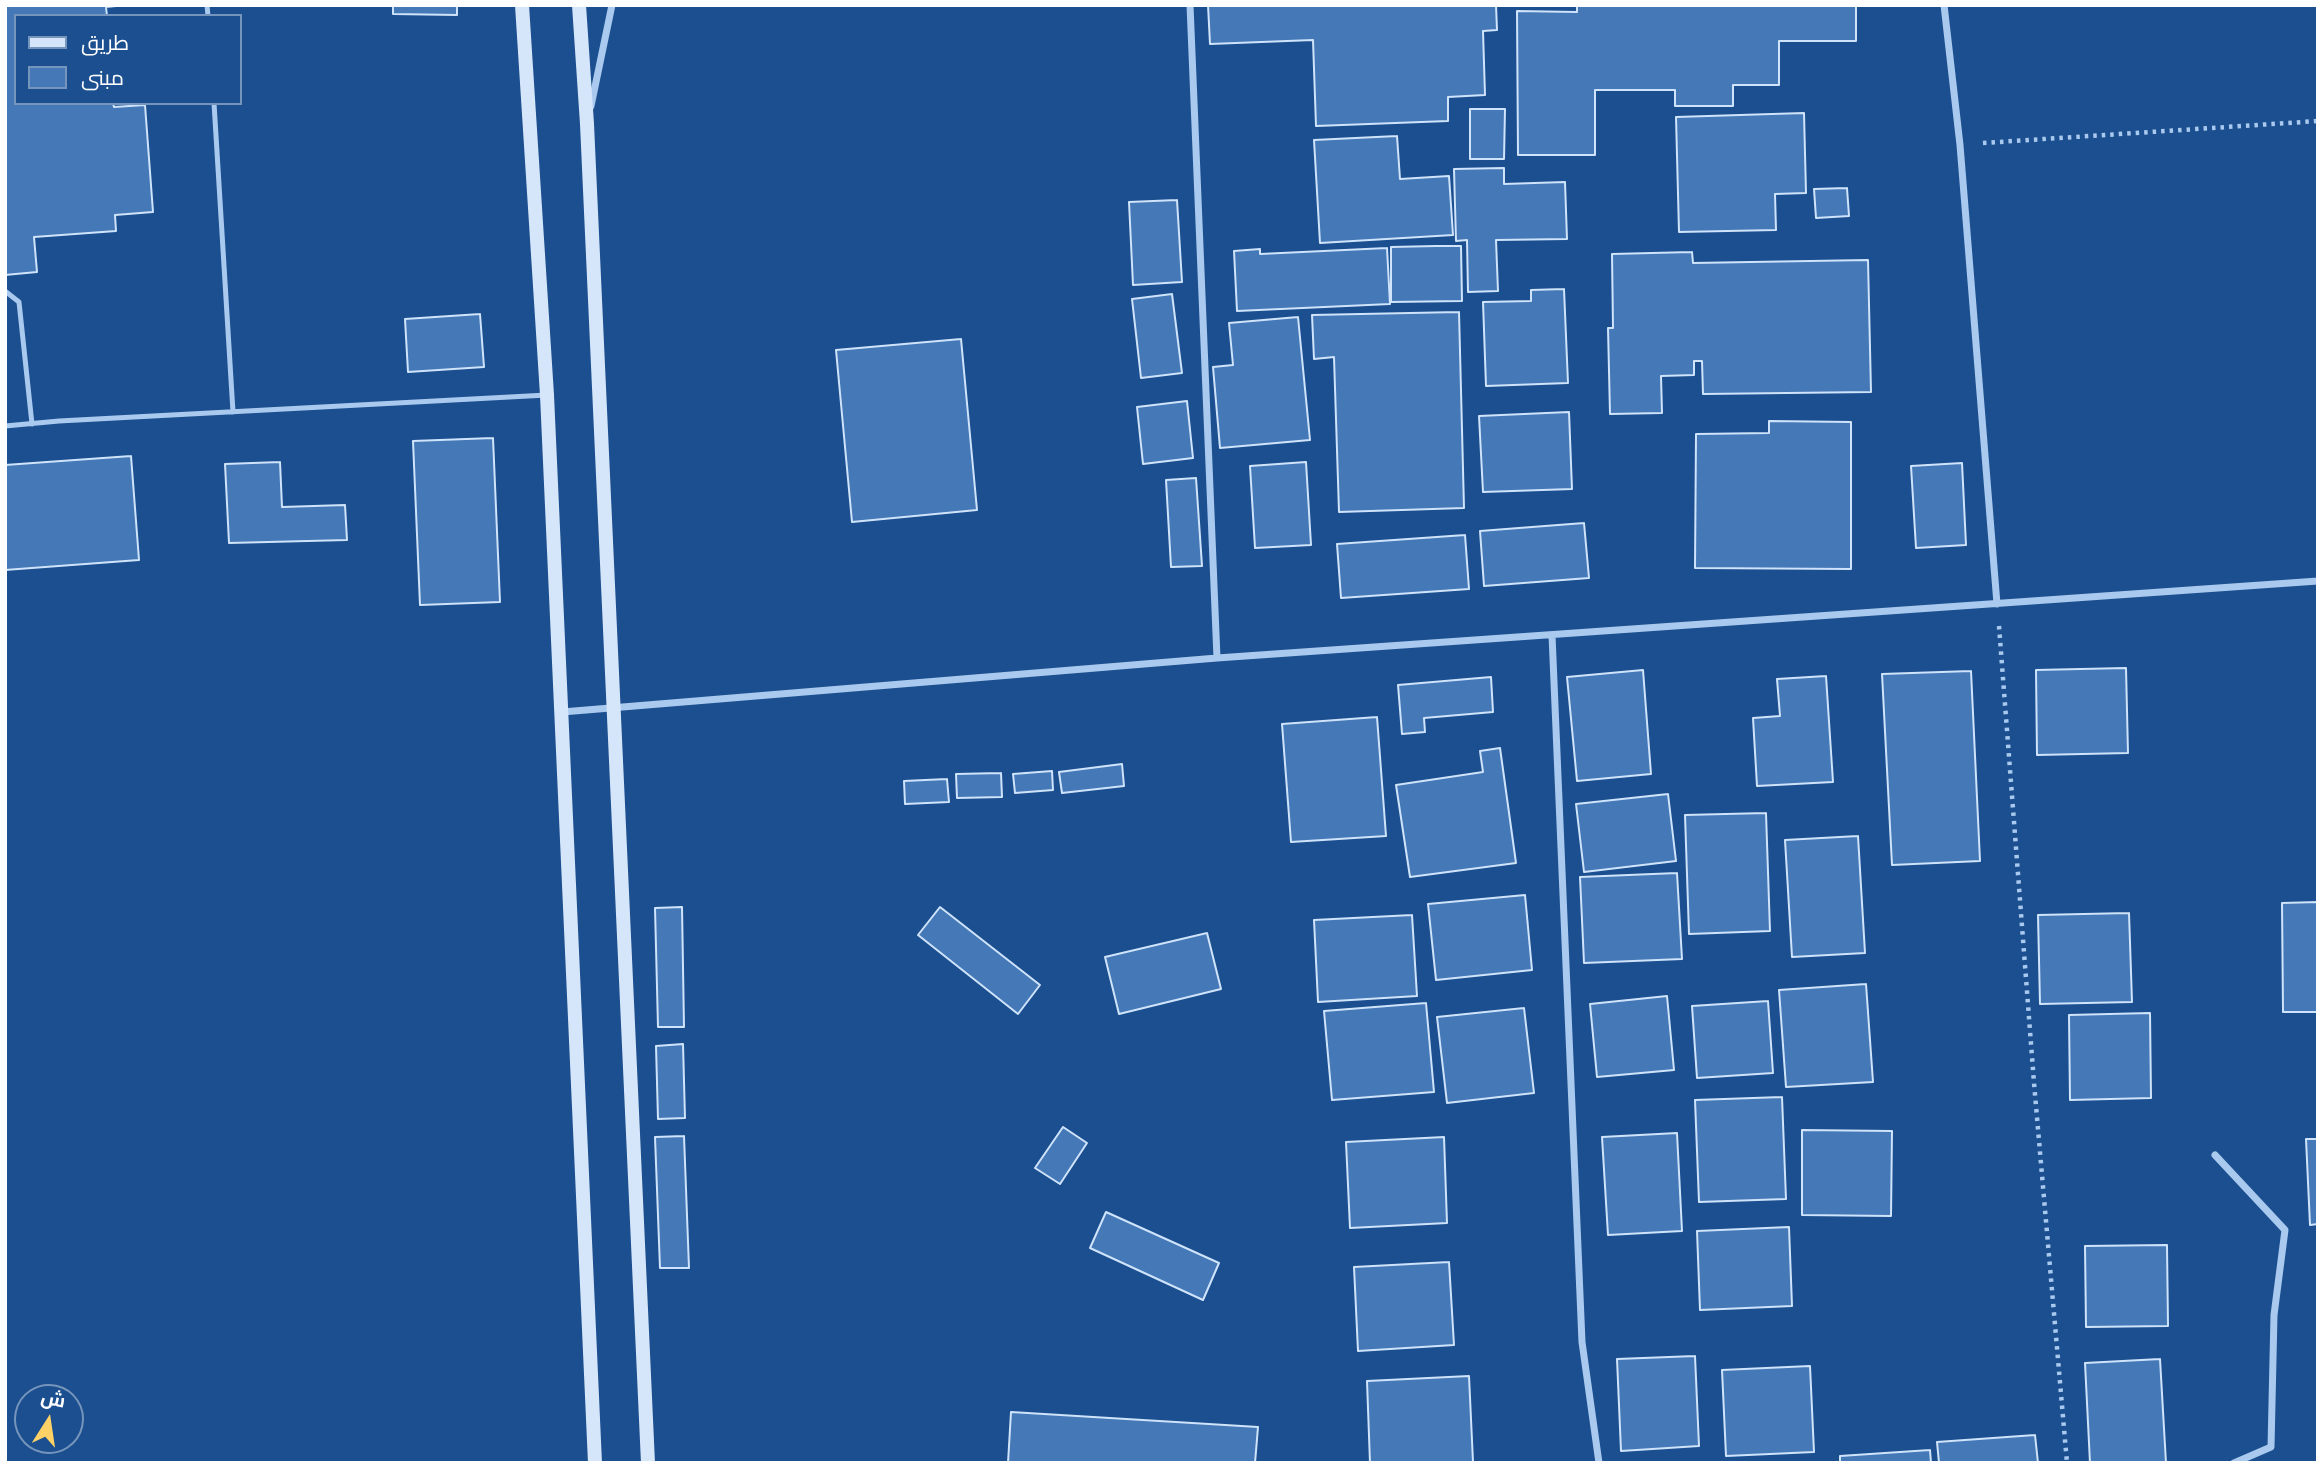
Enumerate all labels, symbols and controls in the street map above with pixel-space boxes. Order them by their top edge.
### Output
legend [14,14,242,105]
text: طريق [81,31,129,58]
text: مبنى [81,66,124,93]
north arrow [14,1384,84,1454]
text: ش [39,1386,67,1415]

